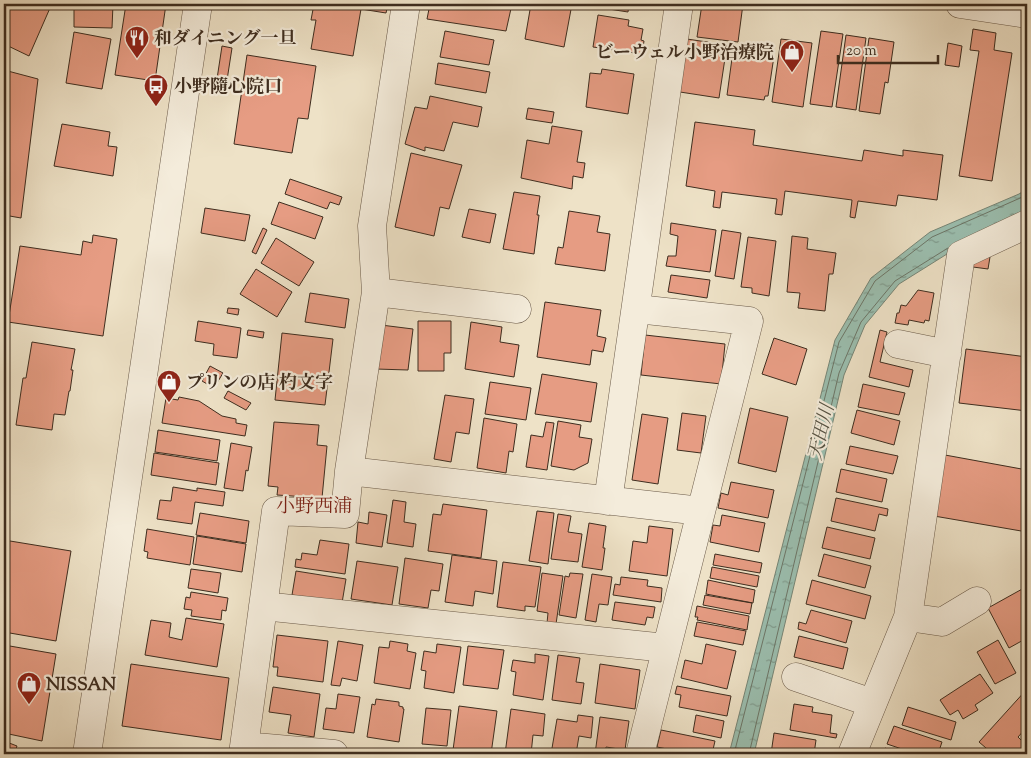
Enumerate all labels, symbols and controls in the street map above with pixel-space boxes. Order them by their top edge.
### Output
restaurant icon: 和ダイニング一旦 [124,25,150,59]
place label: 和ダイニング一旦 [154,27,297,53]
scale bar [838,32,938,64]
shop icon: ビーウェル小野治療院 [779,39,805,73]
place label: ビーウェル小野治療院 [595,41,774,67]
text: 20 m [846,41,877,62]
bus stop icon: 小野隨心院口 [143,73,169,107]
place label: 小野隨心院口 [174,75,282,101]
shop icon: プリンの店 杓文字 [156,369,182,403]
place label: プリンの店 杓文字 [186,371,333,397]
water label: 天田川 [802,400,843,464]
district label: 小野西浦 [276,494,352,521]
shop icon: NISSAN [16,671,42,705]
place label: NISSAN [46,673,117,699]

